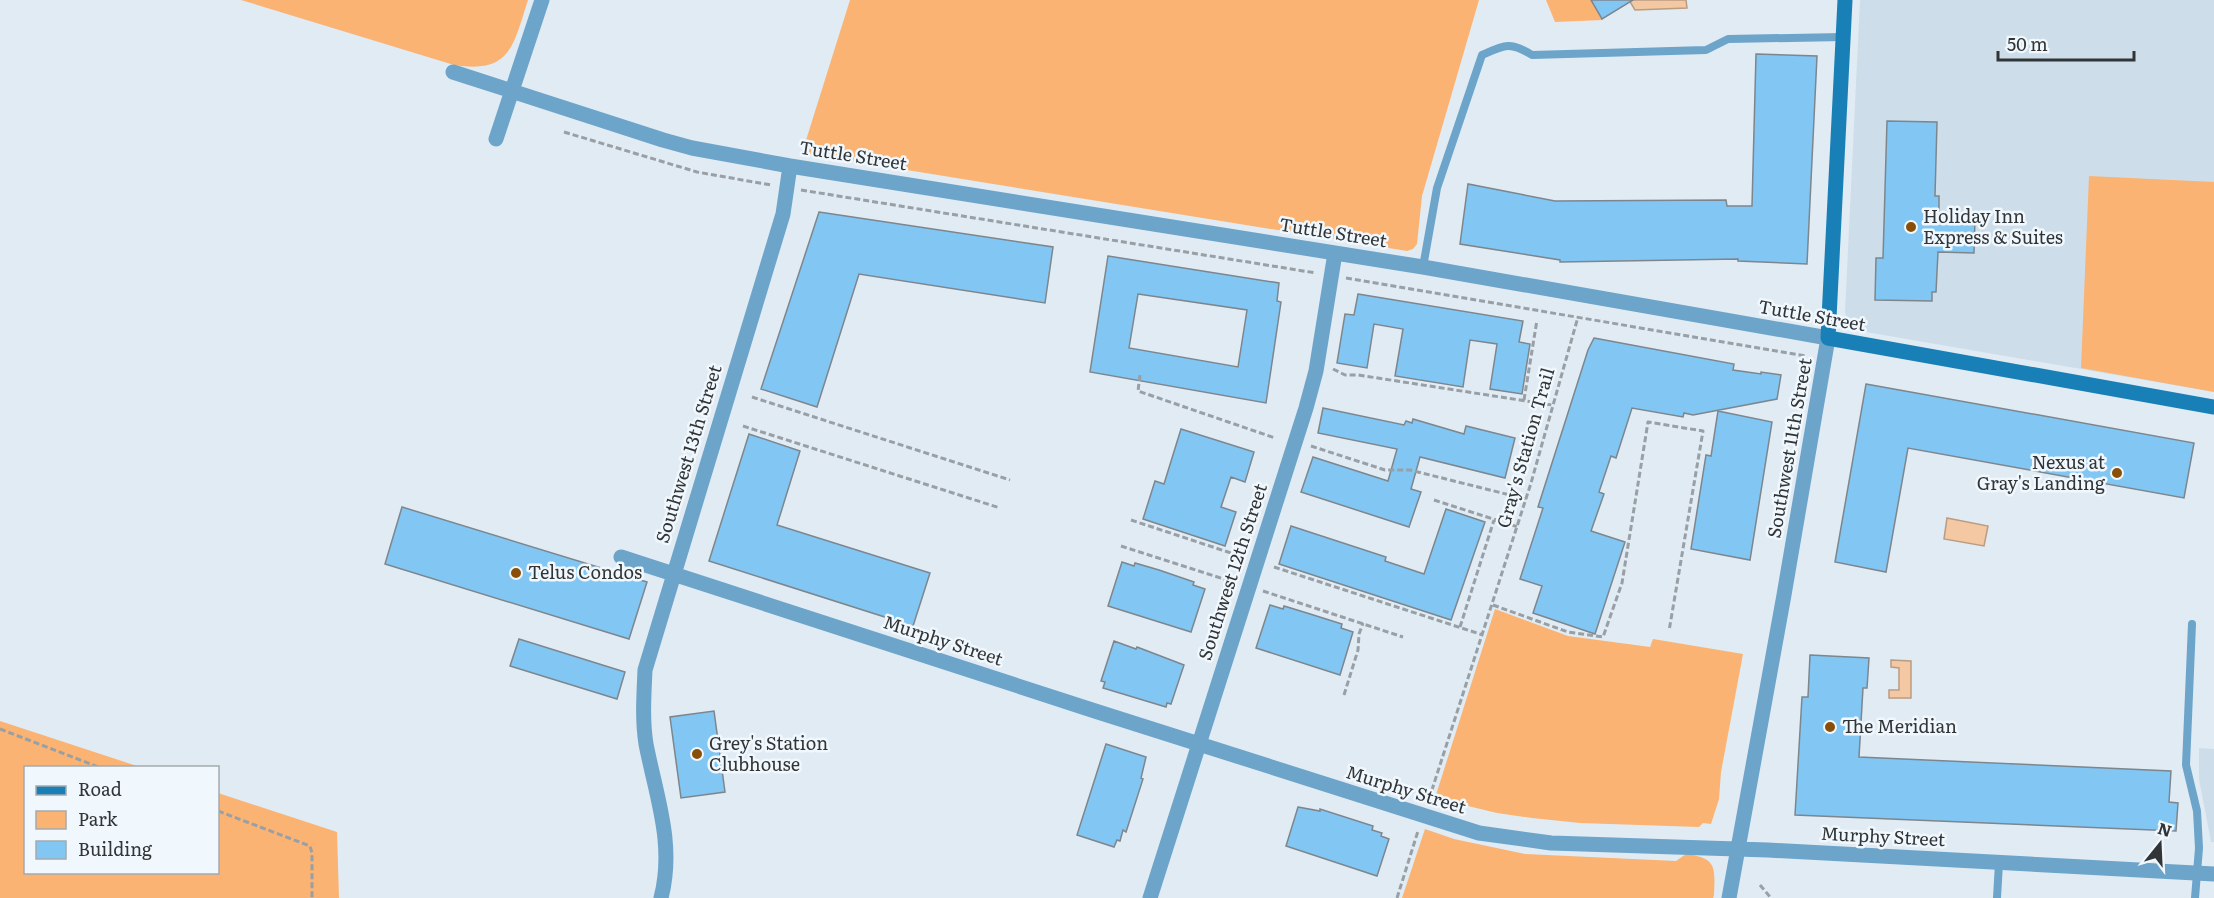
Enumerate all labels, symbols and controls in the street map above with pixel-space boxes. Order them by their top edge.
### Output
scale bar [1998,24,2134,62]
text: 50 m [2007,30,2048,57]
street label: Tuttle Street [797,133,910,176]
place label: Holiday Inn Express & Suites [1923,202,2063,250]
street label: Tuttle Street [1277,210,1390,253]
marker: Holiday Inn Express & Suites [1904,220,1918,234]
street label: Tuttle Street [1756,292,1869,337]
street label: Southwest 11th Street [1759,355,1818,540]
street label: Southwest 13th Street [648,360,728,546]
street label: Gray's Station Trail [1489,364,1560,531]
place label: Nexus at Gray's Landing [1977,448,2106,496]
marker: Nexus at Gray's Landing [2110,466,2124,480]
street label: Southwest 12th Street [1190,479,1273,663]
place label: Telus Condos [528,558,642,585]
marker: Telus Condos [509,566,523,580]
street label: Murphy Street [880,608,1007,672]
place label: The Meridian [1842,712,1957,739]
marker: The Meridian [1823,720,1837,734]
place label: Grey's Station Clubhouse [709,729,828,777]
marker: Grey's Station Clubhouse [690,747,704,761]
street label: Murphy Street [1343,757,1471,820]
legend [24,766,219,874]
text: Road [78,775,122,802]
text: Park [78,805,119,832]
north arrow [2130,814,2190,874]
text: N [2155,815,2175,842]
street label: Murphy Street [1820,819,1947,852]
text: Building [78,835,153,862]

